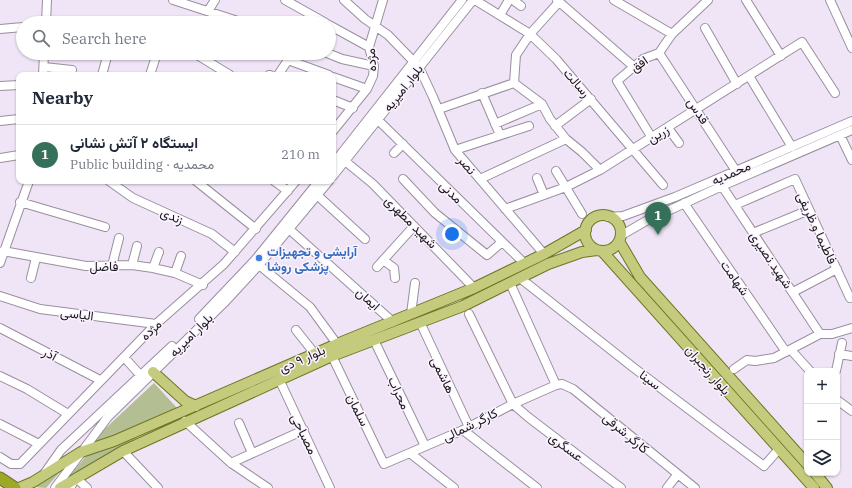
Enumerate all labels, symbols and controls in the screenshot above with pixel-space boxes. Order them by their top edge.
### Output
search box [16,16,336,60]
icon: search [30,27,52,49]
text: Search here [62,29,147,48]
street label: مژده [362,48,380,72]
street label: افق [627,52,651,76]
street label: بلوار امیریه [379,61,427,115]
street label: رسالت [560,65,594,101]
text: Nearby [32,87,93,109]
street label: قدس [683,95,713,128]
street label: زرین [644,121,672,147]
text: ایستگاه ۲ آتش نشانی [70,133,198,152]
text: 1 [41,146,49,163]
text: 210 m [281,146,320,163]
street label: نصر [453,151,480,178]
text: Public building · محمدیه [70,156,214,173]
street label: محمدیه [709,157,753,189]
street label: مدنی [436,177,466,207]
street label: فاطیما و ظریفی [793,189,841,267]
street label: شهید مطهری [381,192,441,252]
pin: 1 [645,202,671,235]
street label: زندی [158,203,186,229]
your location [442,224,462,244]
street label: شهید نصیری [746,228,796,292]
place label: آرایشی و تجهیزات پزشکی روشا [267,243,359,276]
marker: آرایشی و تجهیزات پزشکی روشا [254,253,264,263]
street label: شهامت [717,257,753,299]
street label: فاضل [90,258,119,275]
street label: ایمان [352,284,384,314]
street label: الیاسی [59,304,95,324]
street label: بلوار امیریه [165,309,217,361]
street label: مژده [137,316,165,344]
street label: بلوار ۹ دی [276,341,328,377]
street label: بلوار رنجبران [682,341,734,399]
street label: آذر [39,343,61,365]
street label: هاشمی [427,354,459,396]
street label: سینا [636,366,664,394]
map controls [804,368,840,476]
button: + [804,368,840,404]
street label: محراب [384,374,414,412]
street label: سلمان [343,391,373,429]
street label: کارگر شمالی [440,404,501,446]
button: − [804,404,840,440]
street label: کارگر شرقی [599,409,653,457]
street label: مصباحی [287,411,321,457]
street label: عسگری [545,429,587,466]
button: layers [804,440,840,476]

